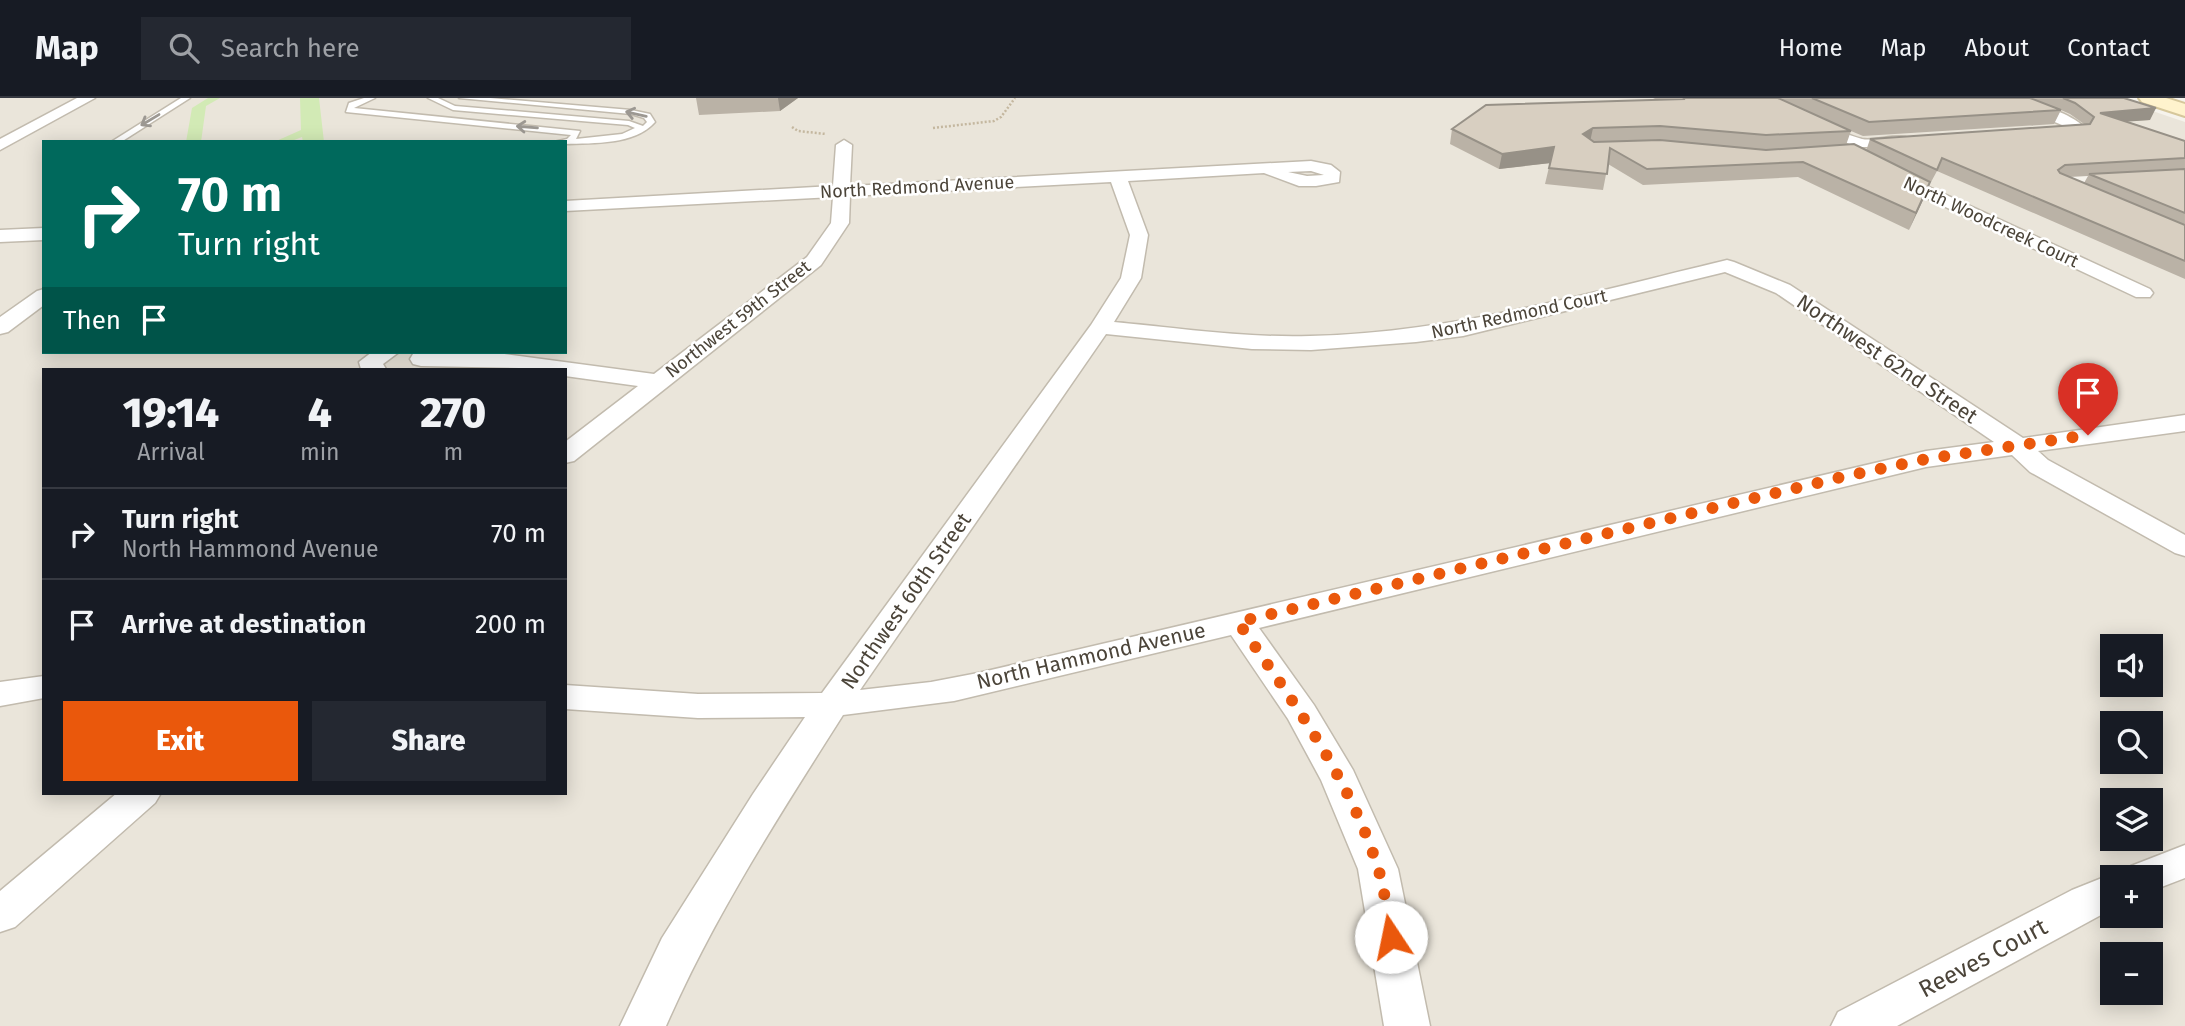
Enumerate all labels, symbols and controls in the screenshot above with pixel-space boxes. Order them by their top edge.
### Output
search box [141,17,631,80]
text: Map [35,28,99,68]
icon: search [165,29,203,67]
text: Search here [221,33,360,64]
text: Home [1779,34,1843,62]
text: Map [1881,34,1927,62]
text: About [1965,34,2029,62]
text: Contact [2067,34,2150,62]
one-way arrow [625,106,648,120]
one-way arrow [141,113,161,127]
one-way arrow [517,120,539,133]
text: 70 m [178,165,282,224]
icon: right [63,168,154,259]
street label: North Redmond Avenue [819,171,1015,203]
street label: North Woodcreek Court [1900,172,2083,273]
text: Turn right [178,225,320,263]
street label: Northwest 59th Street [661,255,815,382]
street label: North Redmond Court [1429,285,1609,343]
street label: Northwest 62nd Street [1792,289,1983,430]
icon: arrive [135,301,173,339]
text: Then [63,305,121,336]
pin [2058,363,2118,435]
icon: arrive [2069,374,2107,412]
text: 19:14 [123,388,219,438]
text: 4 [308,388,332,438]
text: 270 [420,388,486,438]
text: Arrival [137,438,205,466]
text: min [300,438,340,466]
text: m [443,438,463,466]
text: Turn right [122,504,239,535]
street label: Northwest 60th Street [835,507,977,694]
icon: right [63,515,101,553]
text: 70 m [491,518,546,549]
text: North Hammond Avenue [122,535,379,563]
icon: arrive [63,606,101,644]
text: Arrive at destination [122,609,366,640]
text: 200 m [475,609,546,640]
street label: North Hammond Avenue [974,617,1208,695]
map controls [2100,634,2163,1005]
button: sound [2100,634,2163,697]
button: Exit [63,701,298,781]
button: Share [312,701,546,781]
button: search [2100,711,2163,774]
button: layers [2100,788,2163,851]
button: + [2100,865,2163,928]
position arrow [1354,900,1428,974]
street label: Reeves Court [1914,912,2052,1004]
button: − [2100,942,2163,1005]

